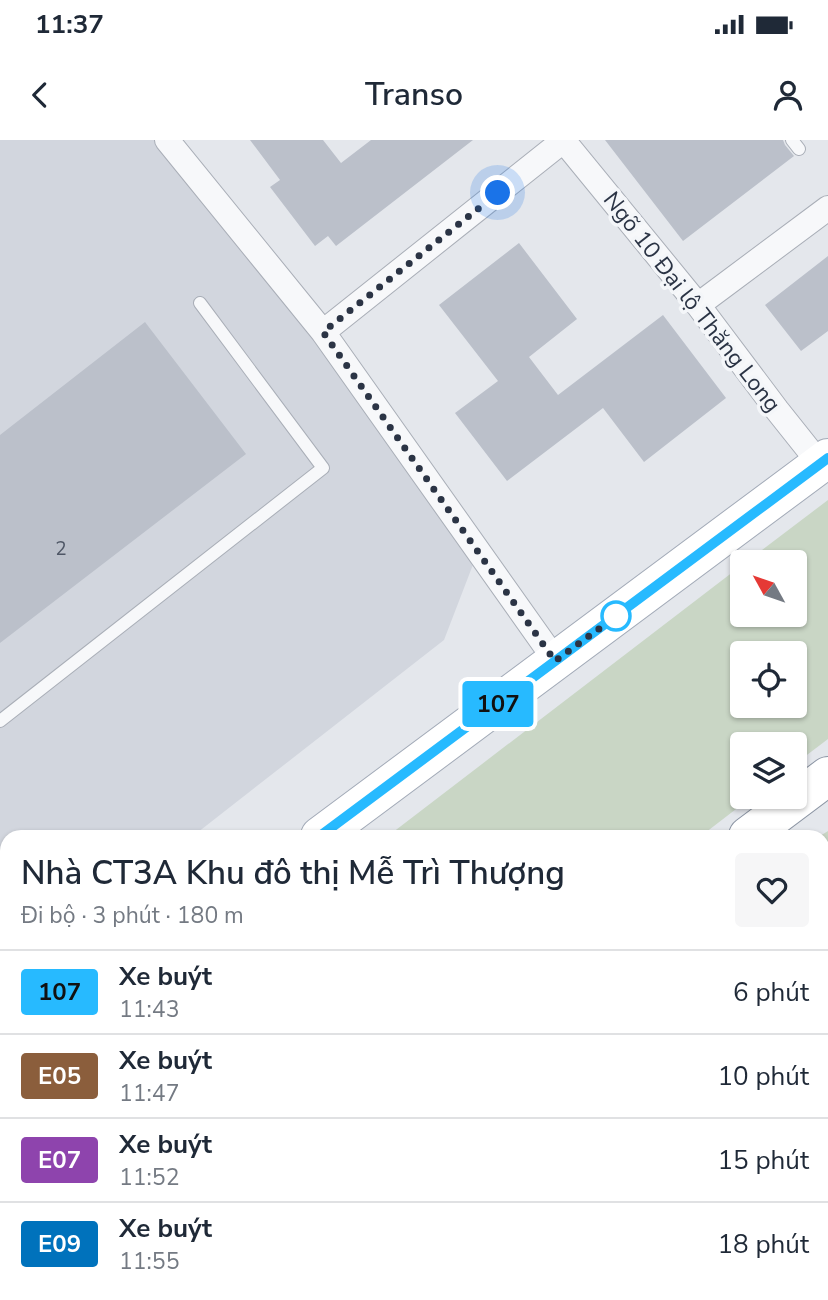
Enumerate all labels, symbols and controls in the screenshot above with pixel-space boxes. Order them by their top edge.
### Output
text: 11:37 [35,7,104,42]
text: Transo [365,73,463,116]
icon: back [21,76,59,114]
icon: person [769,76,807,114]
your location [480,175,515,210]
street label: Ngõ 10 Đại lộ Thăng Long [596,185,788,419]
house number: 2 [55,536,67,562]
north arrow [730,550,807,626]
map controls [730,550,807,809]
unlabelled marker [601,601,631,631]
button: locate [730,641,807,718]
line badge: 107 [458,681,538,727]
text: 107 [476,688,520,720]
button: layers [730,732,807,809]
text: Nhà CT3A Khu đô thị Mễ Trì Thượng [21,851,565,896]
button: heart [735,853,809,927]
text: Đi bộ · 3 phút · 180 m [21,900,244,931]
text: Xe buýt [119,959,212,994]
text: 6 phút [733,975,809,1010]
text: 107 [38,976,81,1008]
text: 11:43 [119,994,179,1025]
text: Xe buýt [119,1043,212,1078]
text: 10 phút [718,1059,809,1094]
text: E05 [38,1060,81,1092]
text: 11:47 [119,1078,179,1109]
text: Xe buýt [119,1127,212,1162]
text: 15 phút [718,1143,809,1178]
text: E07 [38,1144,81,1176]
text: 11:52 [119,1162,179,1193]
text: Xe buýt [119,1211,212,1246]
text: 18 phút [718,1227,809,1262]
text: E09 [38,1228,81,1260]
text: 11:55 [119,1246,179,1277]

